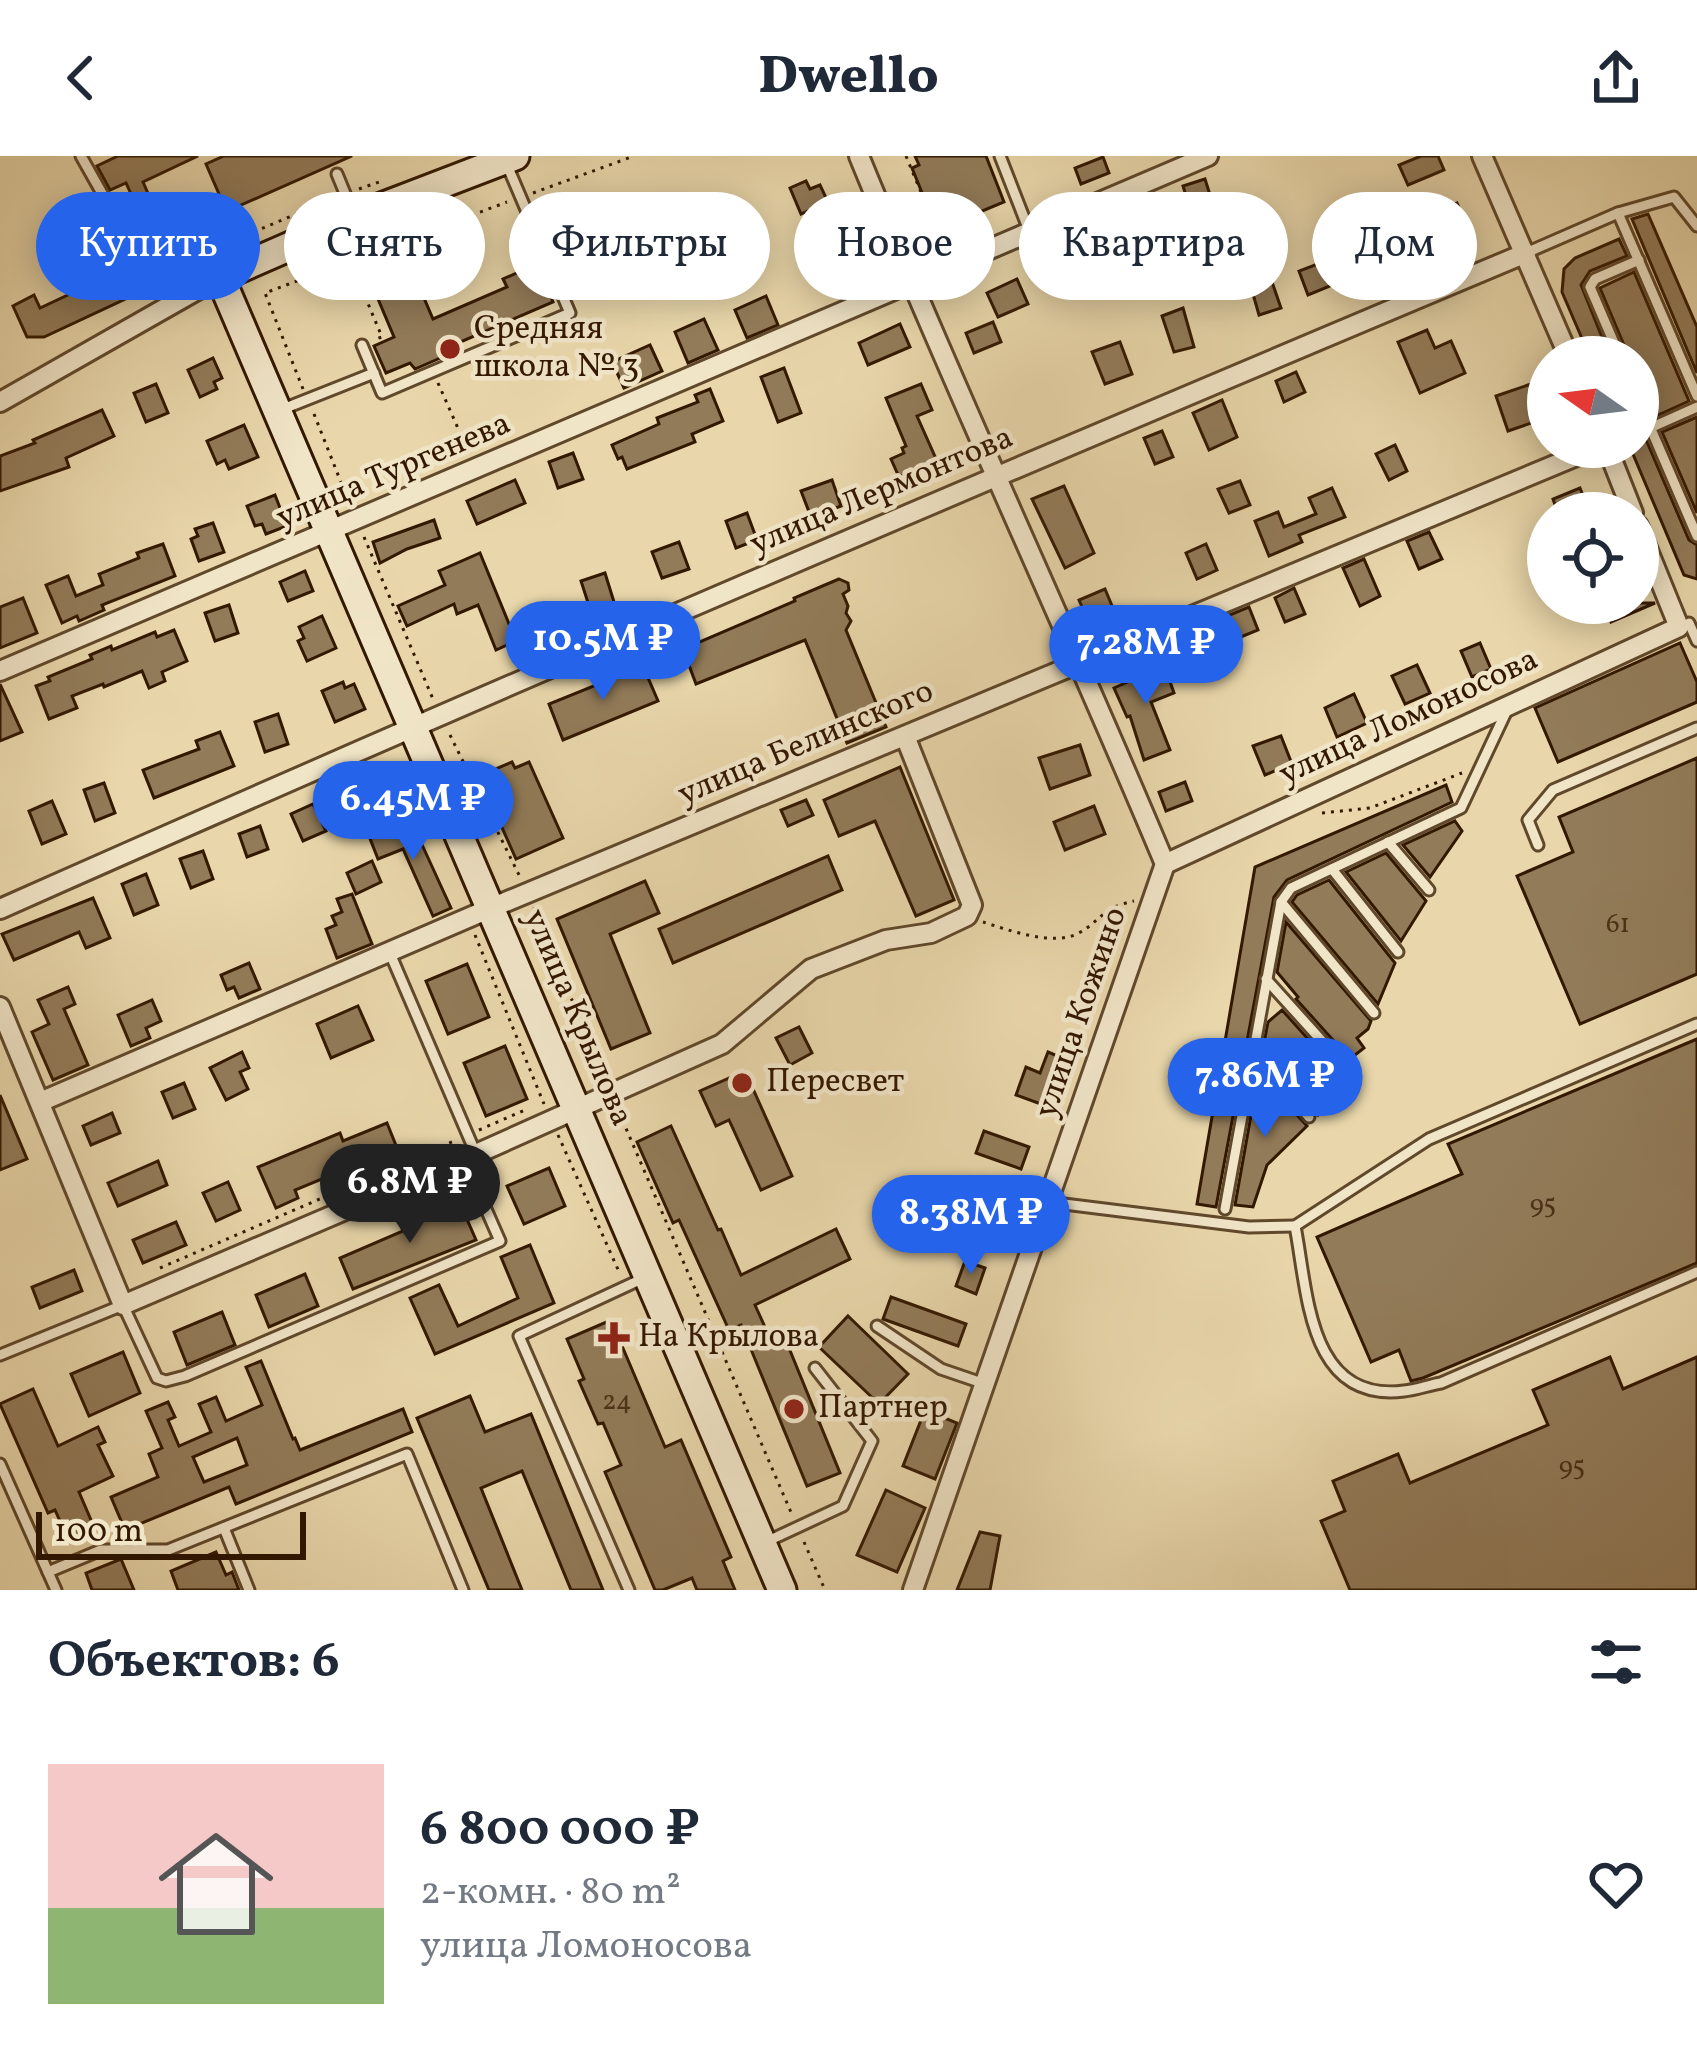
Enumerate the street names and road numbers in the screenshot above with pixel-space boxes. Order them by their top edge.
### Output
street label: улица Тургенева [270,402,518,542]
street label: улица Лермонтова [743,416,1021,568]
street label: улица Ломоносова [1272,638,1546,798]
street label: улица Белинского [671,669,941,819]
street label: улица Кожино [1024,901,1140,1125]
street label: улица Крылова [511,902,643,1134]

